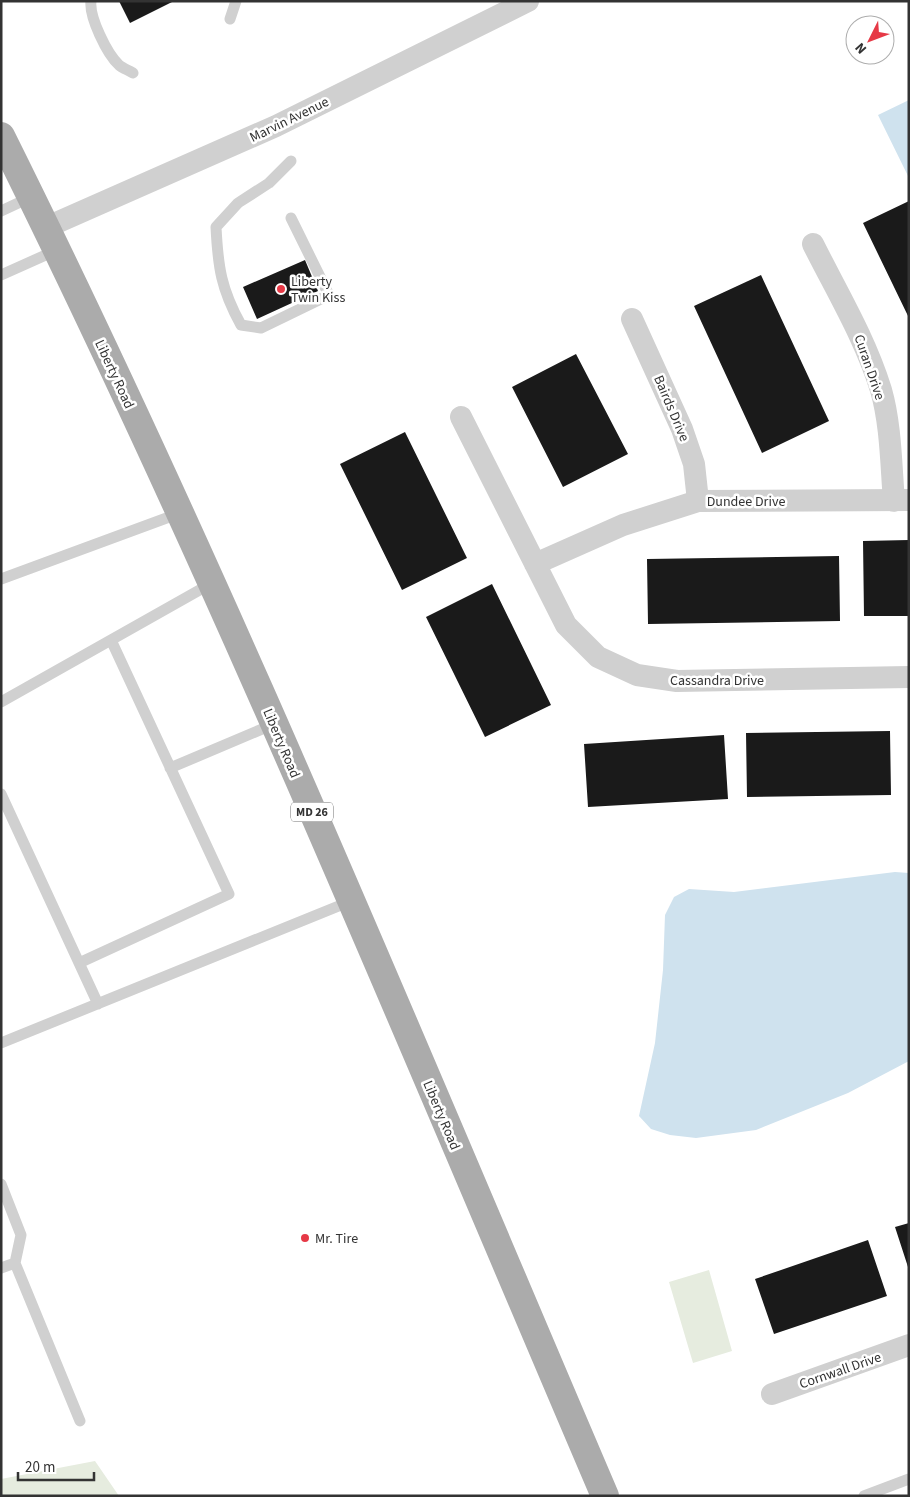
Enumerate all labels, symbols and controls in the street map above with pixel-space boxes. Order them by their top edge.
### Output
north arrow [845,15,895,65]
text: N [851,38,872,58]
street label: Marvin Avenue [246,92,333,148]
place label: Liberty Twin Kiss [291,272,345,308]
marker: Liberty Twin Kiss [275,283,287,295]
street label: Curan Drive [849,332,890,403]
street label: Liberty Road [89,337,139,412]
street label: Bairds Drive [648,372,694,445]
street label: Dundee Drive [707,492,785,512]
street label: Cassandra Drive [670,671,764,691]
street label: Liberty Road [257,705,305,781]
road number: MD 26 [291,802,333,822]
street label: Liberty Road [417,1077,465,1153]
place label: Mr. Tire [315,1229,358,1249]
marker: Mr. Tire [299,1232,311,1244]
street label: Cornwall Drive [797,1348,884,1394]
scale bar [18,1450,94,1482]
text: 20 m [25,1457,55,1478]

